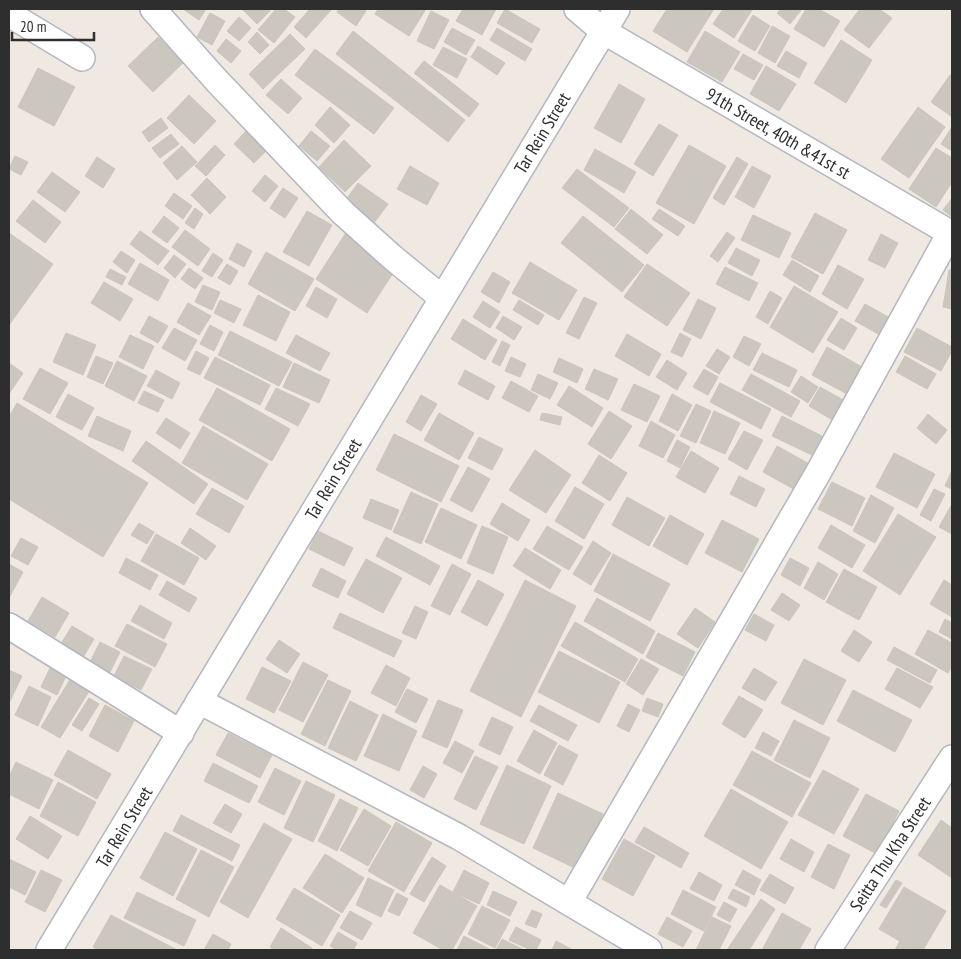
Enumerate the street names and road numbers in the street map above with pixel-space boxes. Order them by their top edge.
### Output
street label: 91th Street, 40th &41st st [702,82,854,184]
street label: Tar Rein Street [509,88,575,178]
street label: Tar Rein Street [300,434,366,524]
street label: Tar Rein Street [91,782,157,872]
street label: Seitta Thu Kha Street [844,792,936,916]

